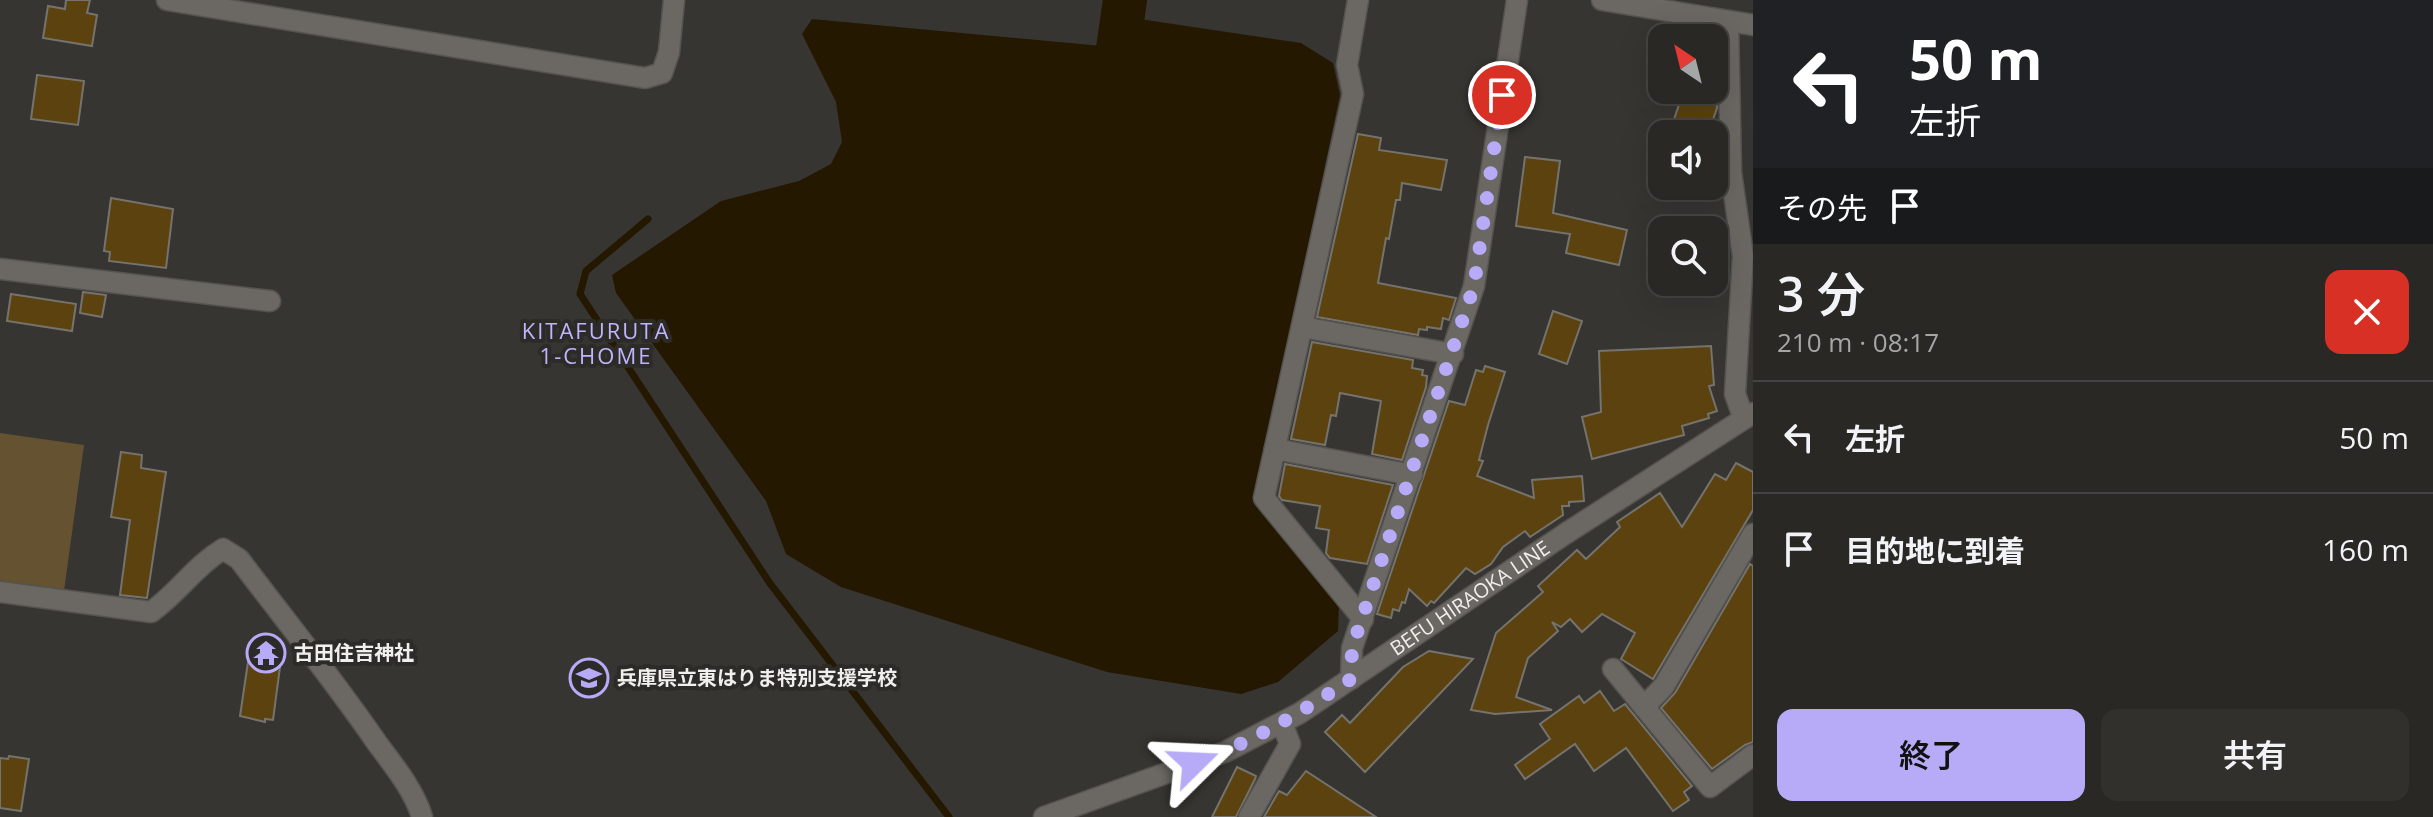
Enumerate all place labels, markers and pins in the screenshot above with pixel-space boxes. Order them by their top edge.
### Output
pin [1468,61,1536,129]
temple icon: 古田住吉神社 [245,632,287,674]
place label: 古田住吉神社 [294,639,414,666]
school or university icon: 兵庫県立東はりま特別支援学校 [568,657,610,699]
place label: 兵庫県立東はりま特別支援学校 [617,664,897,691]

